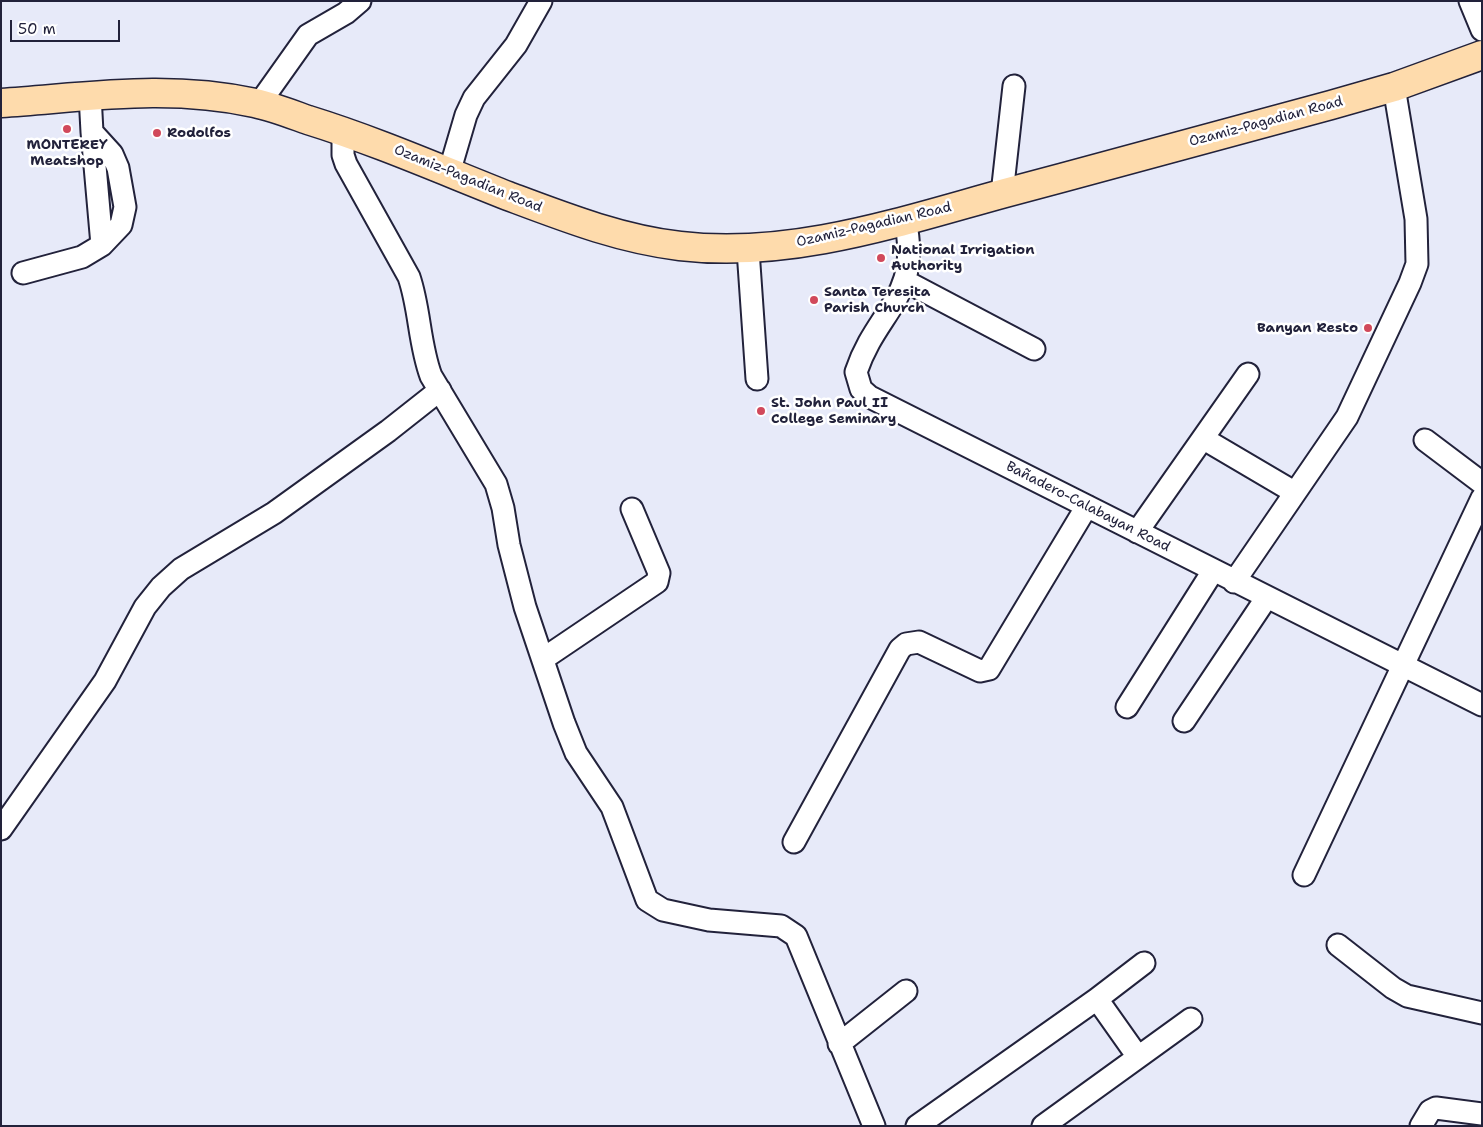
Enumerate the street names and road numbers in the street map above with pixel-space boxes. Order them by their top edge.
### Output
street label: Ozamiz-Pagadian Road [1187,93,1345,151]
street label: Ozamiz-Pagadian Road [391,142,545,216]
street label: Ozamiz-Pagadian Road [795,199,953,251]
street label: Bañadero-Calabayan Road [1003,458,1173,556]

